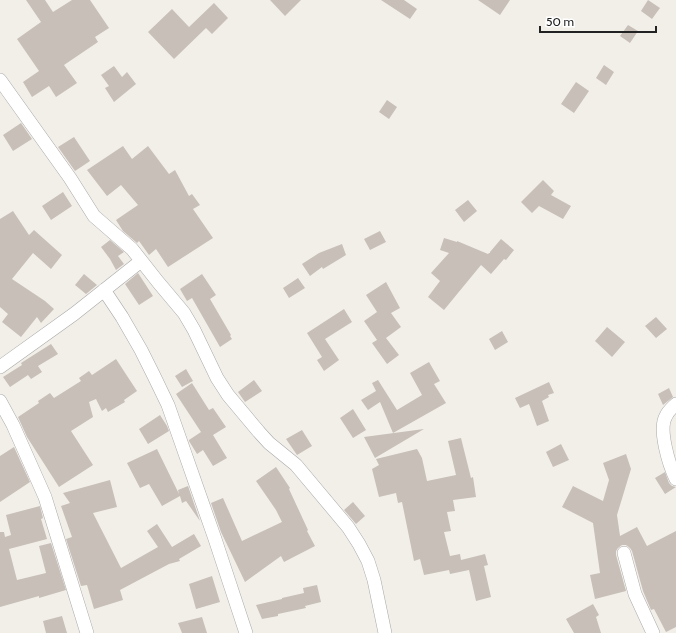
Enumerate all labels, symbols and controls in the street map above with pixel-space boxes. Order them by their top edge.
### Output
scale bar [540,8,656,34]
text: 50 m [546,14,574,29]

